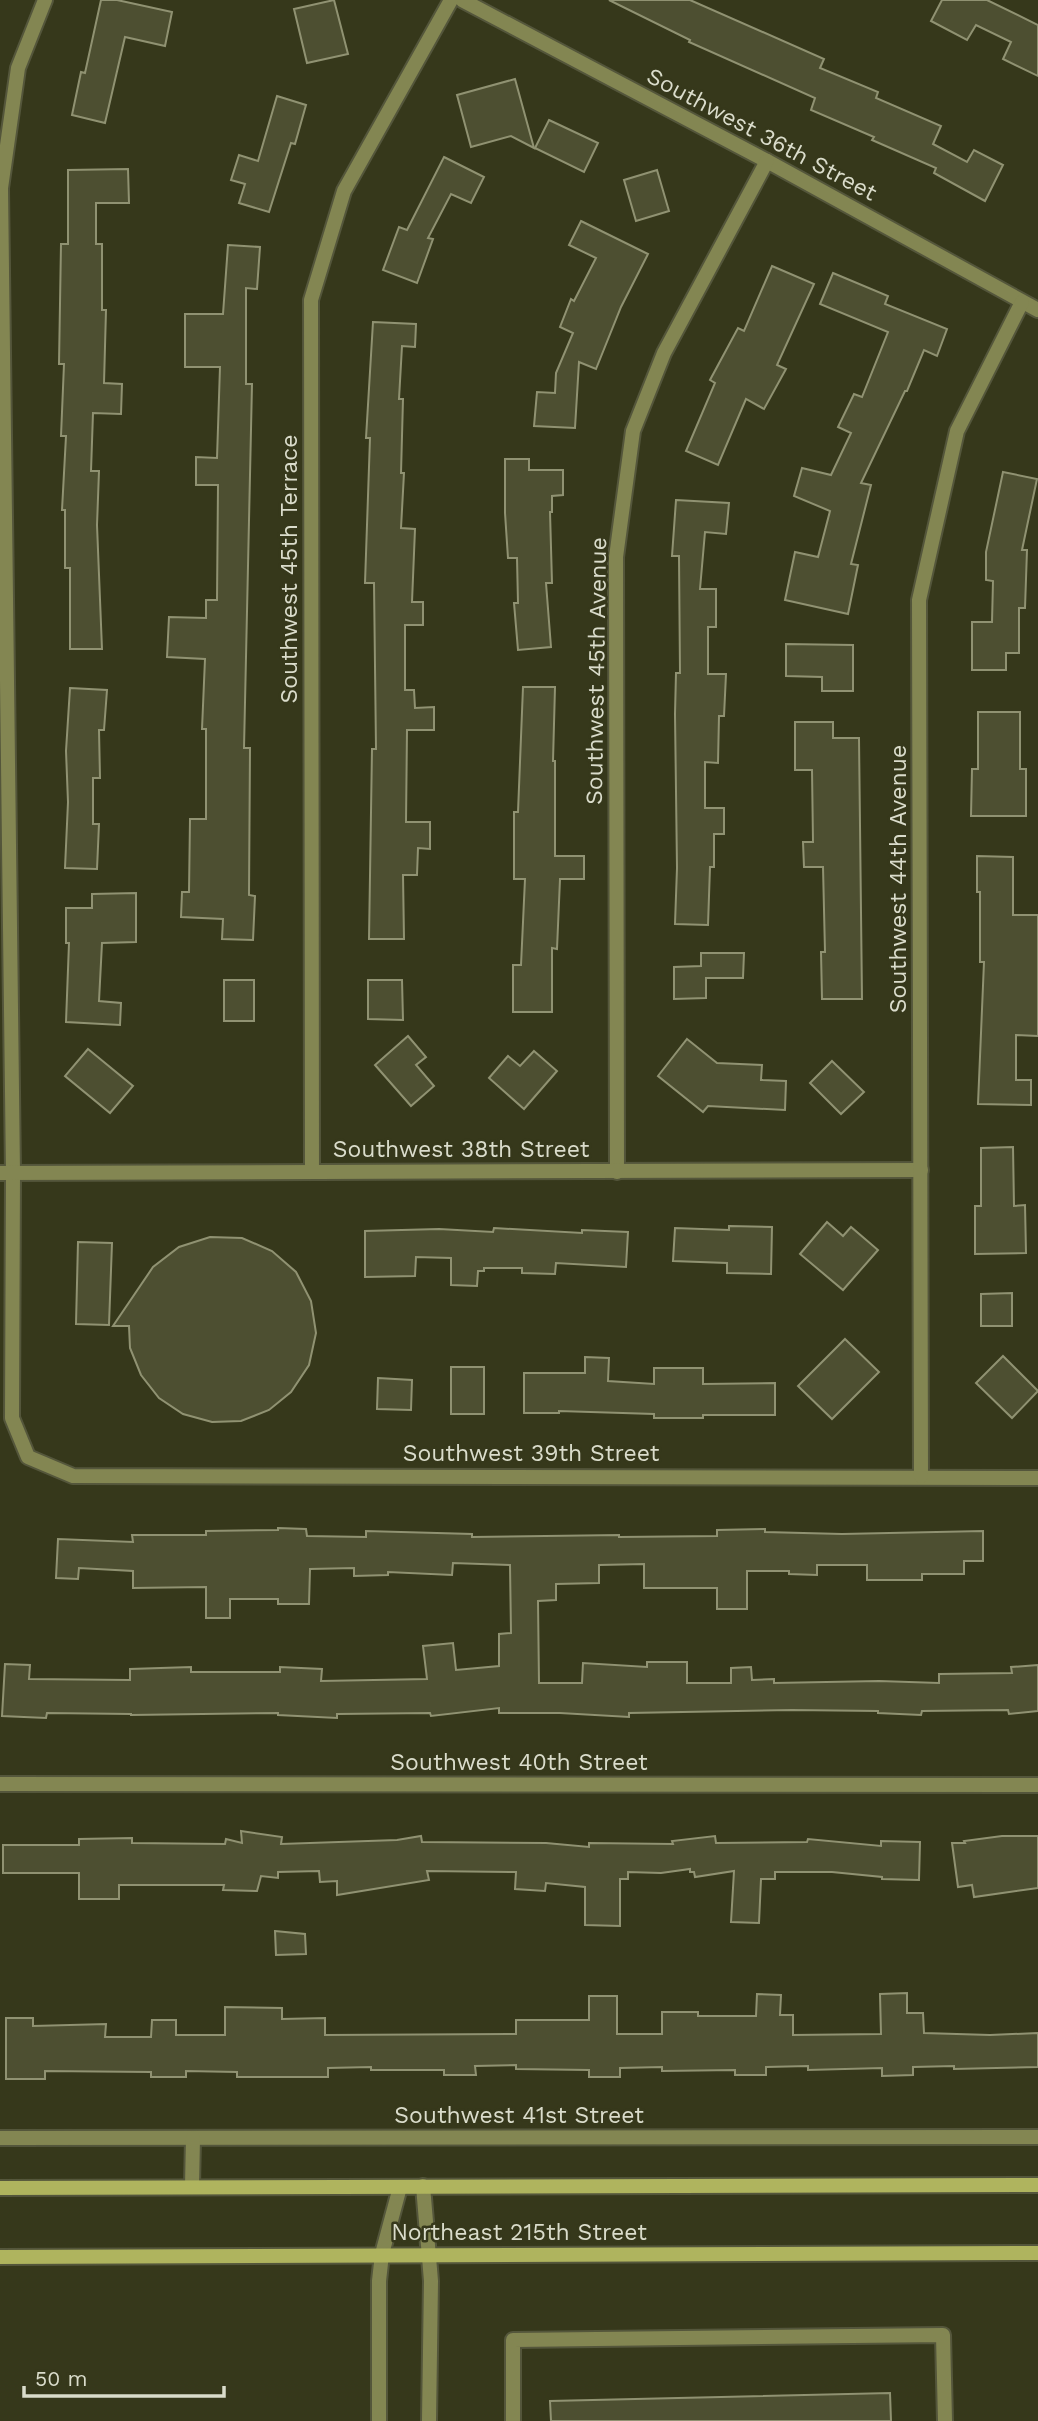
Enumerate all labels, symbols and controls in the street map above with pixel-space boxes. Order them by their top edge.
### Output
street label: Southwest 36th Street [642,62,882,207]
street label: Southwest 45th Terrace [276,435,303,703]
street label: Southwest 45th Avenue [581,537,612,805]
street label: Southwest 44th Avenue [885,745,912,1013]
street label: Southwest 38th Street [333,1136,590,1163]
street label: Southwest 39th Street [403,1440,660,1467]
street label: Southwest 40th Street [390,1749,648,1776]
street label: Southwest 41st Street [394,2102,644,2129]
street label: Northeast 215th Street [391,2219,647,2246]
scale bar [24,2354,224,2398]
text: 50 m [35,2366,87,2391]

